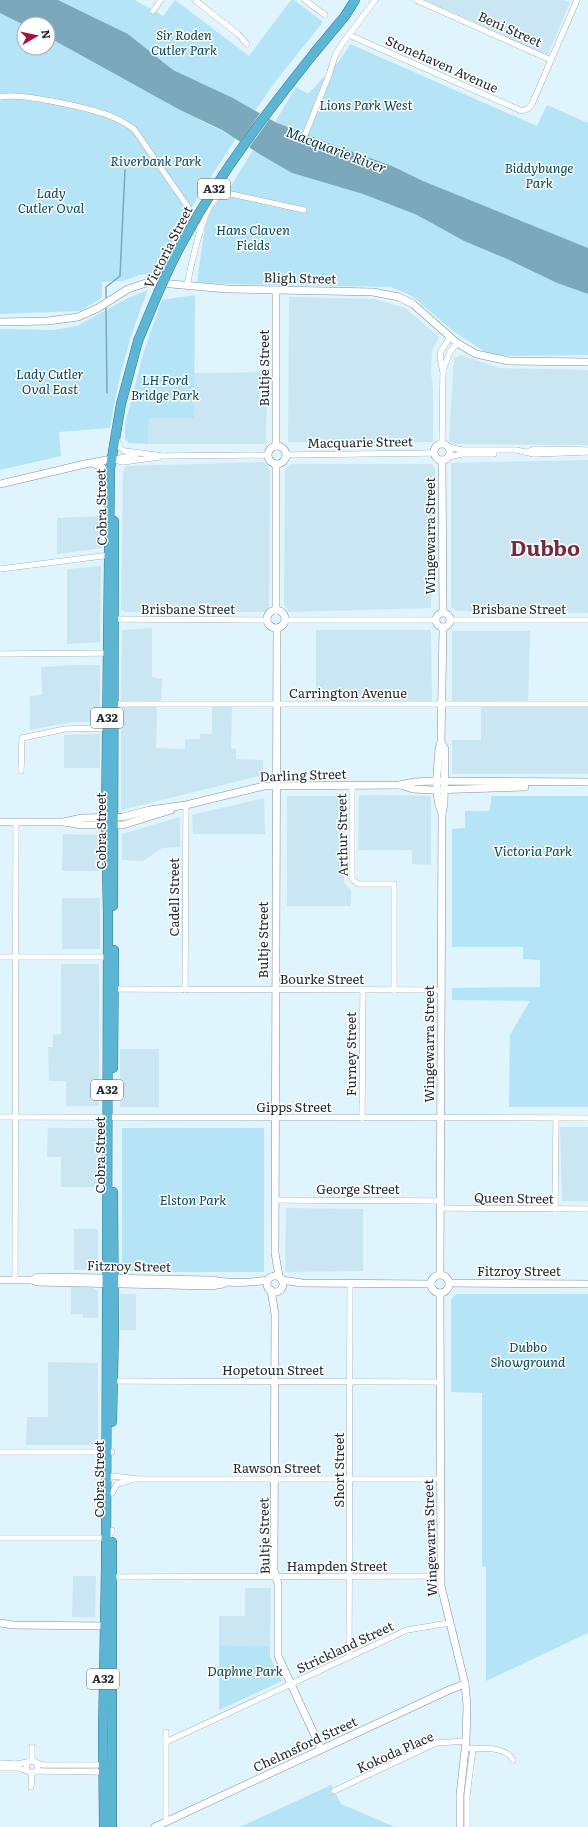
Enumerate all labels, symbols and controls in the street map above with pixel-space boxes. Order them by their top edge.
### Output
street label: Beni Street [475,6,546,51]
north arrow [16,16,56,56]
park label: Sir Roden Cutler Park [151,25,218,59]
text: N [38,28,55,40]
street label: Stonehaven Avenue [383,30,502,97]
park label: Lions Park West [319,95,413,114]
water label: Macquarie River [283,121,390,178]
park label: Riverbank Park [110,151,203,170]
park label: Biddybunge Park [504,158,574,192]
road number: A32 [198,179,230,199]
park label: Lady Cutler Oval [18,183,85,217]
street label: Victoria Street [139,202,197,291]
park label: Hans Claven Fields [216,220,290,254]
street label: Bligh Street [263,267,337,288]
street label: Bultje Street [254,329,273,406]
park label: Lady Cutler Oval East [16,364,84,398]
park label: LH Ford Bridge Park [131,370,200,404]
street label: Macquarie Street [307,431,414,452]
street label: Cobra Street [90,468,111,546]
street label: Wingewarra Street [420,477,439,595]
district label: Dubbo [510,531,580,562]
street label: Brisbane Street [141,599,236,618]
street label: Brisbane Street [472,599,567,618]
street label: Carrington Avenue [289,683,407,702]
road number: A32 [91,708,123,728]
street label: Darling Street [259,763,348,786]
street label: Cobra Street [91,792,110,870]
street label: Arthur Street [331,793,352,877]
park label: Victoria Park [494,841,573,860]
street label: Cadell Street [164,857,183,936]
street label: Bultje Street [253,901,272,978]
street label: Bourke Street [280,969,365,988]
street label: Wingewarra Street [419,985,438,1103]
street label: Furney Street [341,1011,360,1096]
road number: A32 [91,1080,123,1100]
street label: Gipps Street [256,1097,332,1116]
street label: Cobra Street [90,1116,109,1194]
street label: George Street [316,1179,401,1198]
street label: Queen Street [474,1187,555,1208]
park label: Elston Park [160,1190,227,1209]
street label: Fitzroy Street [87,1255,172,1276]
street label: Fitzroy Street [477,1261,562,1280]
park label: Dubbo Showground [491,1337,566,1371]
street label: Hopetoun Street [222,1360,325,1379]
street label: Short Street [329,1432,348,1507]
street label: Cobra Street [89,1440,108,1518]
street label: Rawson Street [233,1458,322,1477]
street label: Wingewarra Street [418,1478,441,1597]
street label: Bultje Street [253,1497,274,1575]
street label: Hampden Street [286,1556,388,1575]
street label: Strickland Street [293,1615,397,1677]
park label: Daphne Park [207,1661,284,1680]
road number: A32 [87,1669,119,1689]
street label: Chelmsford Street [250,1711,361,1776]
street label: Kokoda Place [353,1726,436,1777]

